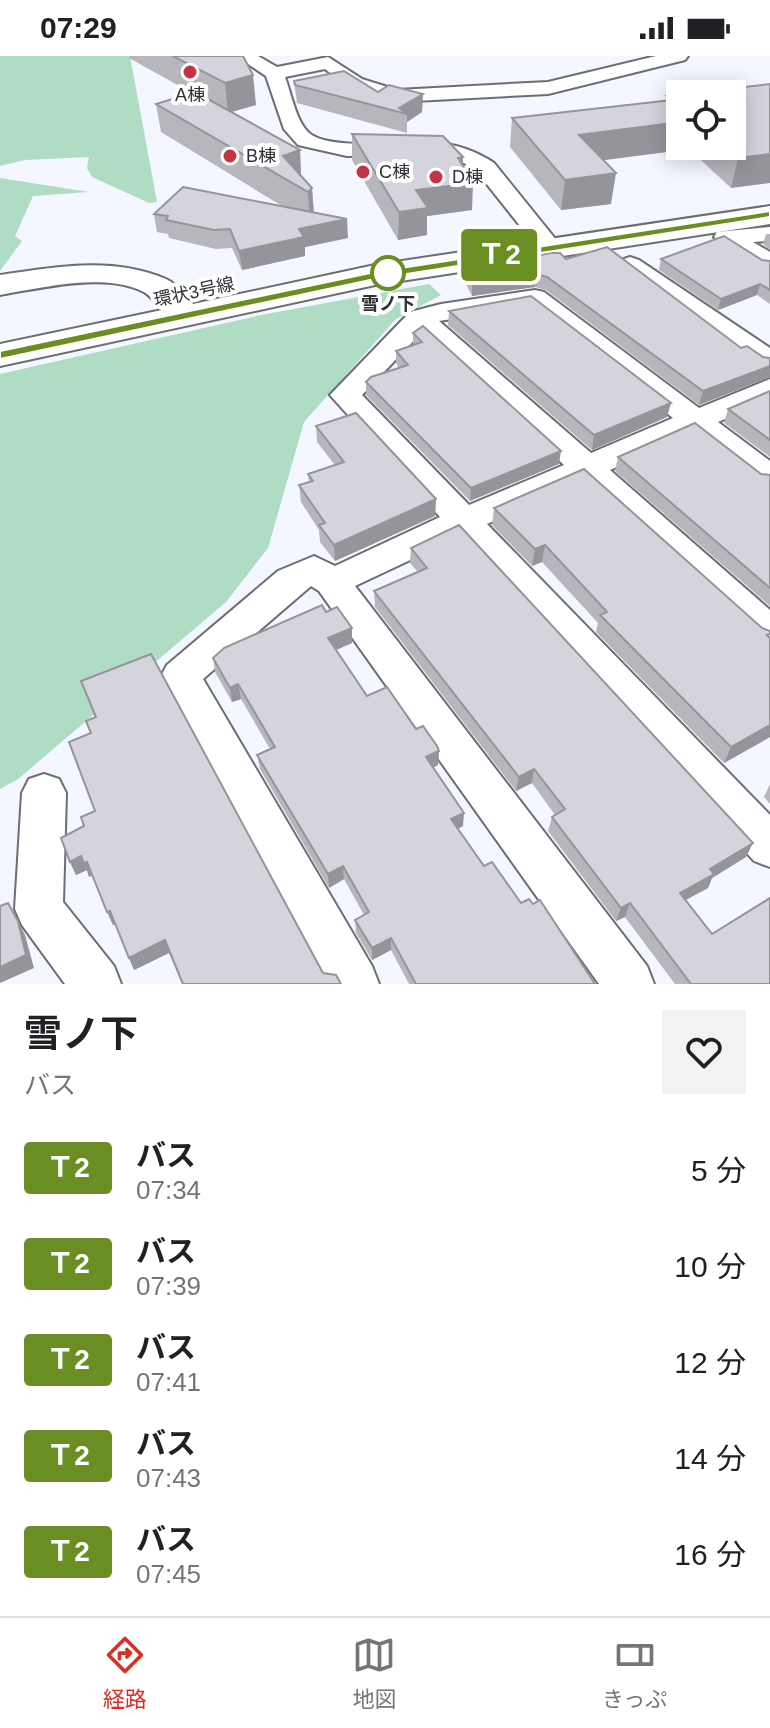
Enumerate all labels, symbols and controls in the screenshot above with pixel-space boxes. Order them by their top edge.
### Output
text: 07:29 [40,11,117,44]
marker: A棟 [181,63,199,81]
map controls [666,80,746,160]
button: locate [666,80,746,160]
place label: A棟 [175,85,205,105]
place label: B棟 [246,146,276,166]
marker: B棟 [221,147,239,165]
place label: C棟 [379,162,410,182]
marker: C棟 [354,163,372,181]
place label: D棟 [452,167,483,187]
marker: D棟 [427,168,445,186]
line badge: Ｔ2 [463,229,535,281]
text: Ｔ2 [477,239,521,270]
marker: 雪ノ下 [371,256,405,290]
street label: 環状3号線 [152,274,236,310]
place label: 雪ノ下 [361,294,415,314]
button: heart [662,1010,746,1094]
text: 雪ノ下 [24,1013,138,1055]
text: バス [24,1070,76,1100]
text: バス [136,1139,196,1172]
text: Ｔ2 [46,1152,90,1183]
text: 5 分 [691,1154,746,1187]
text: 07:34 [136,1175,201,1205]
text: バス [136,1235,196,1268]
text: Ｔ2 [46,1248,90,1279]
text: 10 分 [674,1250,746,1283]
text: 07:39 [136,1271,201,1301]
text: バス [136,1331,196,1364]
text: Ｔ2 [46,1344,90,1375]
text: 12 分 [674,1346,746,1379]
text: 07:41 [136,1367,201,1397]
text: バス [136,1427,196,1460]
text: Ｔ2 [46,1440,90,1471]
text: 14 分 [674,1442,746,1475]
text: 07:43 [136,1463,201,1493]
text: バス [136,1523,196,1556]
text: Ｔ2 [46,1536,90,1567]
text: 16 分 [674,1538,746,1571]
text: 07:45 [136,1559,201,1589]
tab: 経路 [103,1633,147,1713]
tab: 地図 [352,1633,396,1713]
tab: きっぷ [602,1633,667,1713]

